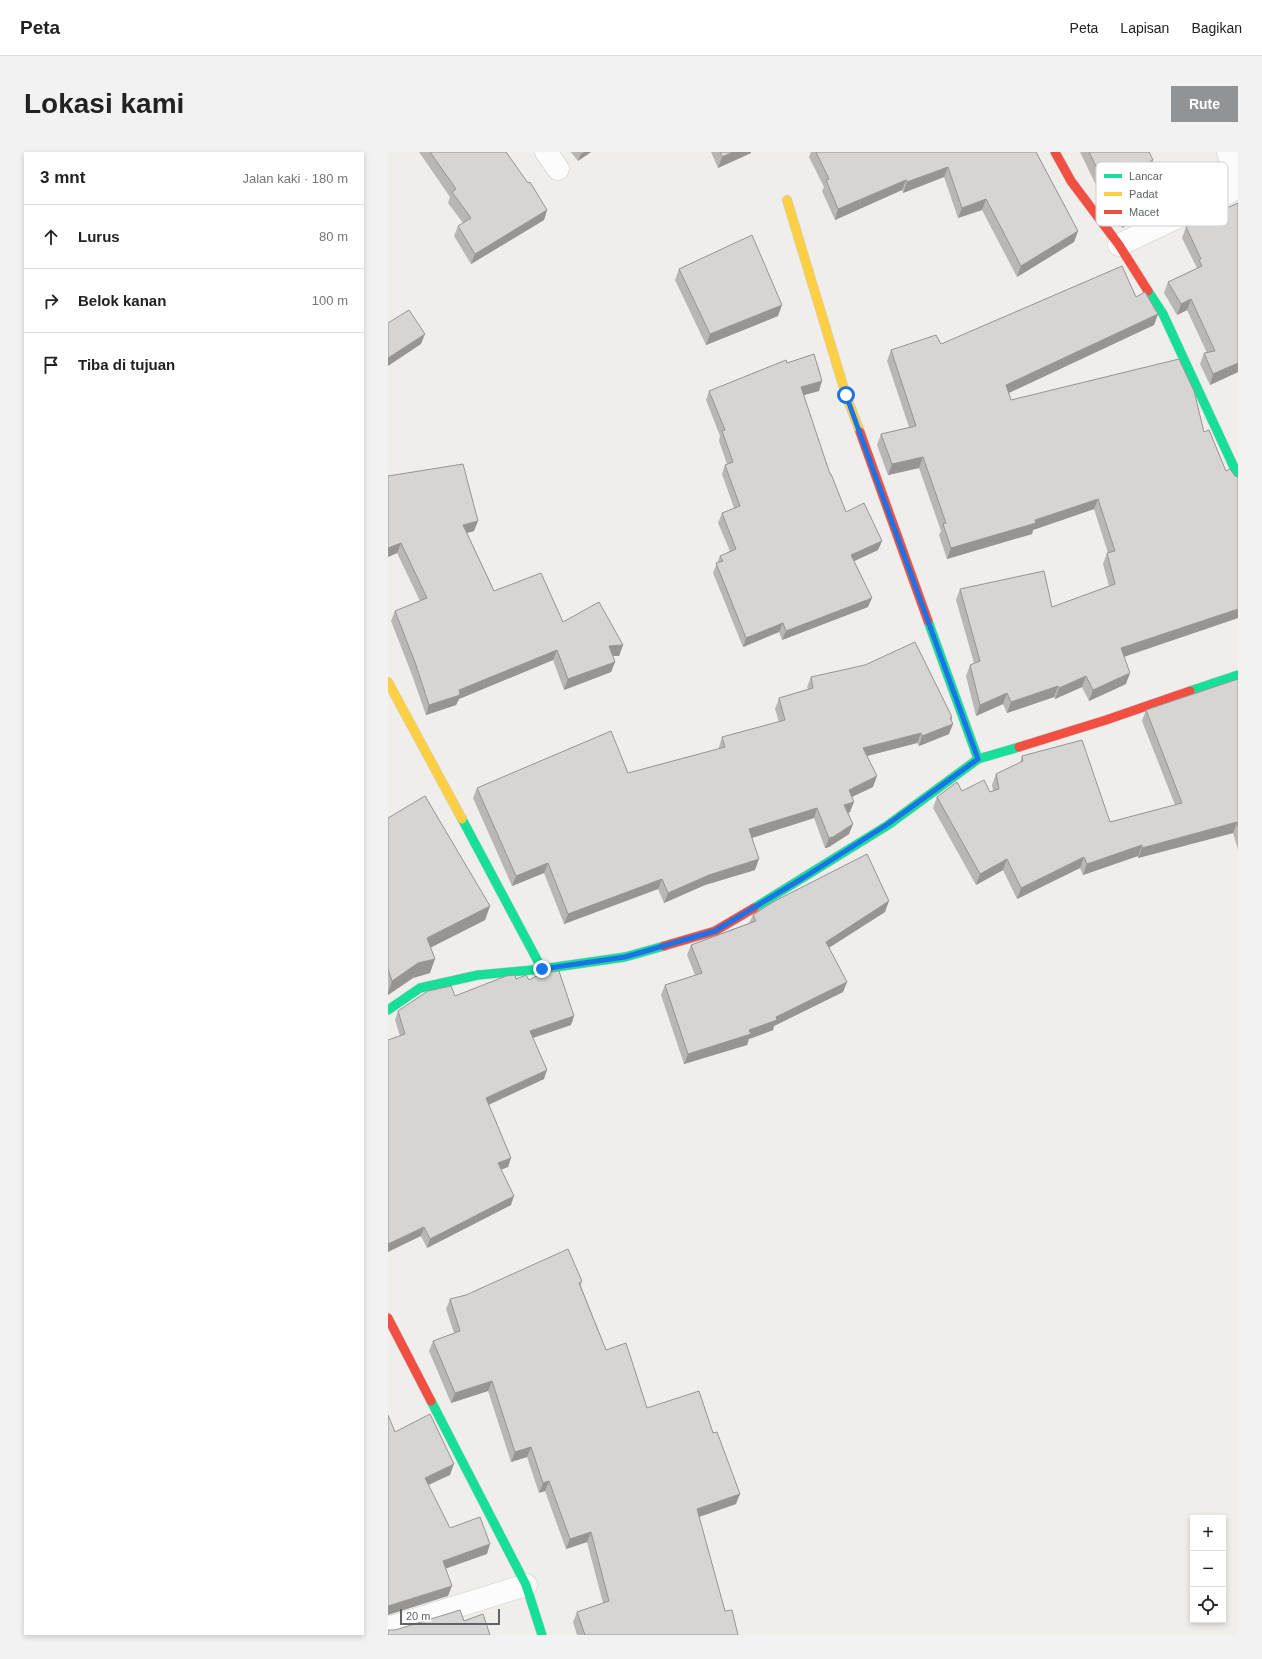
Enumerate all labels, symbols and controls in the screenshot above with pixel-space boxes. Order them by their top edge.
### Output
text: Peta [20,17,60,38]
text: Peta [1070,20,1098,36]
text: Lapisan [1120,20,1169,36]
text: Bagikan [1191,20,1242,36]
button: Rute [1171,86,1238,122]
text: Lokasi kami [24,88,184,119]
legend [1096,162,1228,226]
text: 3 mnt [40,168,85,187]
text: Lancar [1129,170,1163,182]
text: Jalan kaki · 180 m [243,171,348,186]
text: Padat [1129,188,1158,200]
text: Macet [1129,206,1159,218]
icon: ahead [40,226,62,248]
text: Lurus [78,228,120,245]
text: 80 m [319,229,348,244]
icon: right [40,290,62,312]
text: Belok kanan [78,292,166,309]
text: 100 m [312,293,348,308]
icon: arrive [40,354,62,376]
text: Tiba di tujuan [78,356,175,373]
route start [837,386,855,404]
route end [533,960,551,978]
map controls [1190,1515,1226,1623]
button: + [1190,1515,1226,1551]
button: − [1190,1551,1226,1587]
button: locate [1190,1587,1226,1623]
scale bar [400,1607,500,1626]
text: 20 m [406,1610,430,1622]

